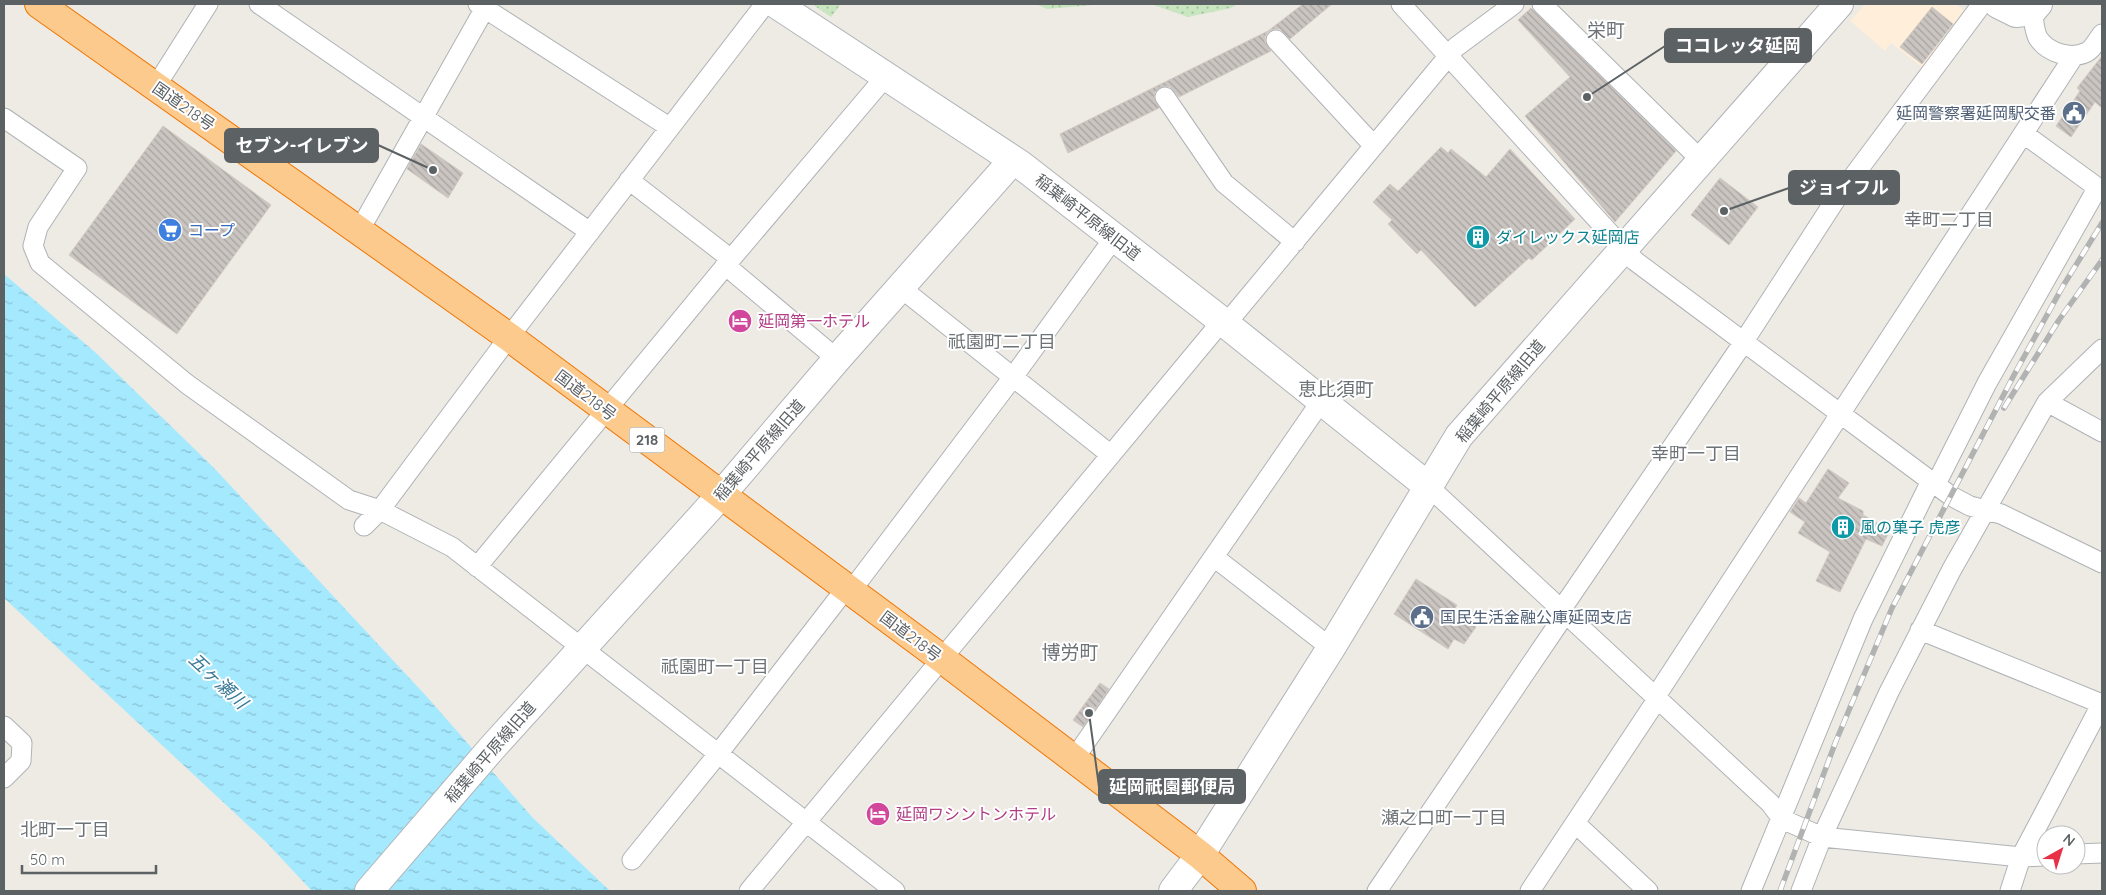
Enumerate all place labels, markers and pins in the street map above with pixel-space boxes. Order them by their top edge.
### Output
callout: ココレッタ延岡 [1665,29,1811,62]
public building icon: 延岡警察署延岡駅交番 [2061,100,2087,126]
place label: 延岡警察署延岡駅交番 [1896,103,2056,123]
callout: セブン-イレブン [225,129,378,162]
callout: ジョイフル [1789,171,1899,204]
supermarket icon: コープ [157,217,183,243]
place label: コープ [188,220,235,240]
building icon: ダイレックス延岡店 [1465,224,1491,250]
place label: ダイレックス延岡店 [1496,227,1640,247]
hotel icon: 延岡第一ホテル [727,308,753,334]
place label: 延岡第一ホテル [758,311,870,331]
building icon: 風の菓子 虎彦 [1830,514,1856,540]
place label: 風の菓子 虎彦 [1860,517,1960,537]
public building icon: 国民生活金融公庫延岡支店 [1409,604,1435,630]
place label: 国民生活金融公庫延岡支店 [1440,607,1632,627]
callout: 延岡祇園郵便局 [1099,770,1245,803]
hotel icon: 延岡ワシントンホテル [865,801,891,827]
place label: 延岡ワシントンホテル [896,804,1056,824]

